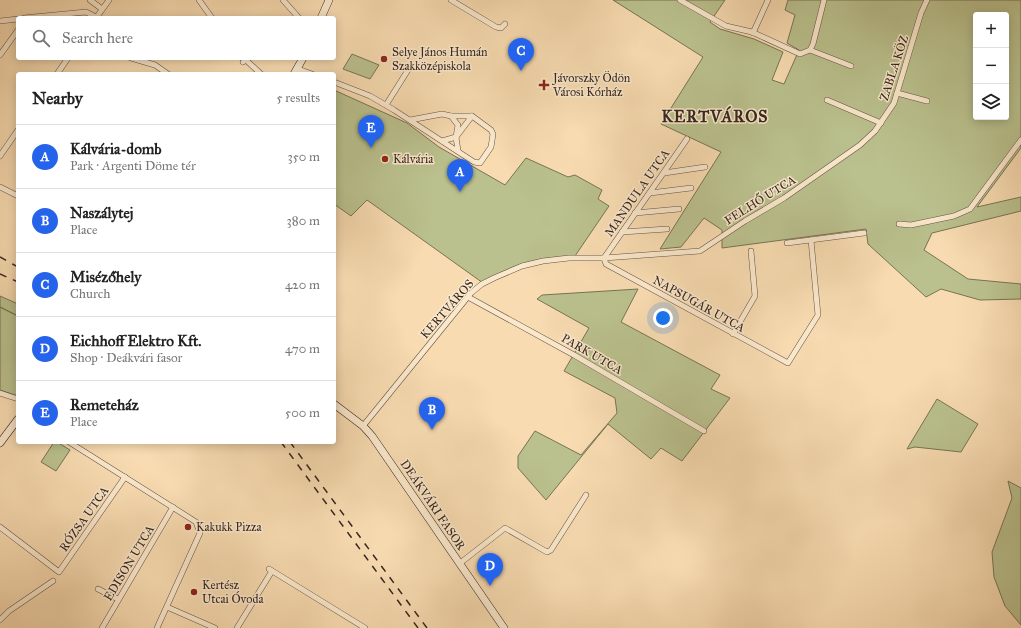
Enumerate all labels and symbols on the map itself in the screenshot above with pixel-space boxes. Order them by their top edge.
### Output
street label: ZABLA KÖZ [876,33,911,103]
pin: C [508,38,534,71]
place label: Selye János Humán Szakközépiskola [392,45,488,73]
marker: Selye János Humán Szakközépiskola [379,54,389,64]
place label: Jávorszky Ödön Városi Kórház [551,70,631,99]
marker: Jávorszky Ödön Városi Kórház [538,79,550,91]
district label: KERTVÁROS [661,105,769,126]
pin: E [358,115,384,148]
street label: MANDULA UTCA [602,147,672,239]
place label: Kálvária [393,152,434,166]
marker: Kálvária [380,154,390,164]
pin: A [447,159,473,192]
street label: FELHŐ UTCA [721,171,798,227]
street label: NAPSUGÁR UTCA [650,272,748,335]
street label: KERTVÁROS [417,276,476,341]
your location [653,308,673,328]
street label: PARK UTCA [559,331,625,377]
pin: B [419,397,445,430]
street label: DEÁKVÁRI FASOR [398,457,470,553]
street label: RÓZSA UTCA [55,483,112,554]
place label: Kakukk Pizza [196,520,263,534]
marker: Kakukk Pizza [183,522,193,532]
street label: EDISON UTCA [101,523,157,603]
pin: D [477,553,503,586]
place label: Kertész Utcai Óvoda [202,578,264,606]
marker: Kertész Utcai Óvoda [189,587,199,597]

